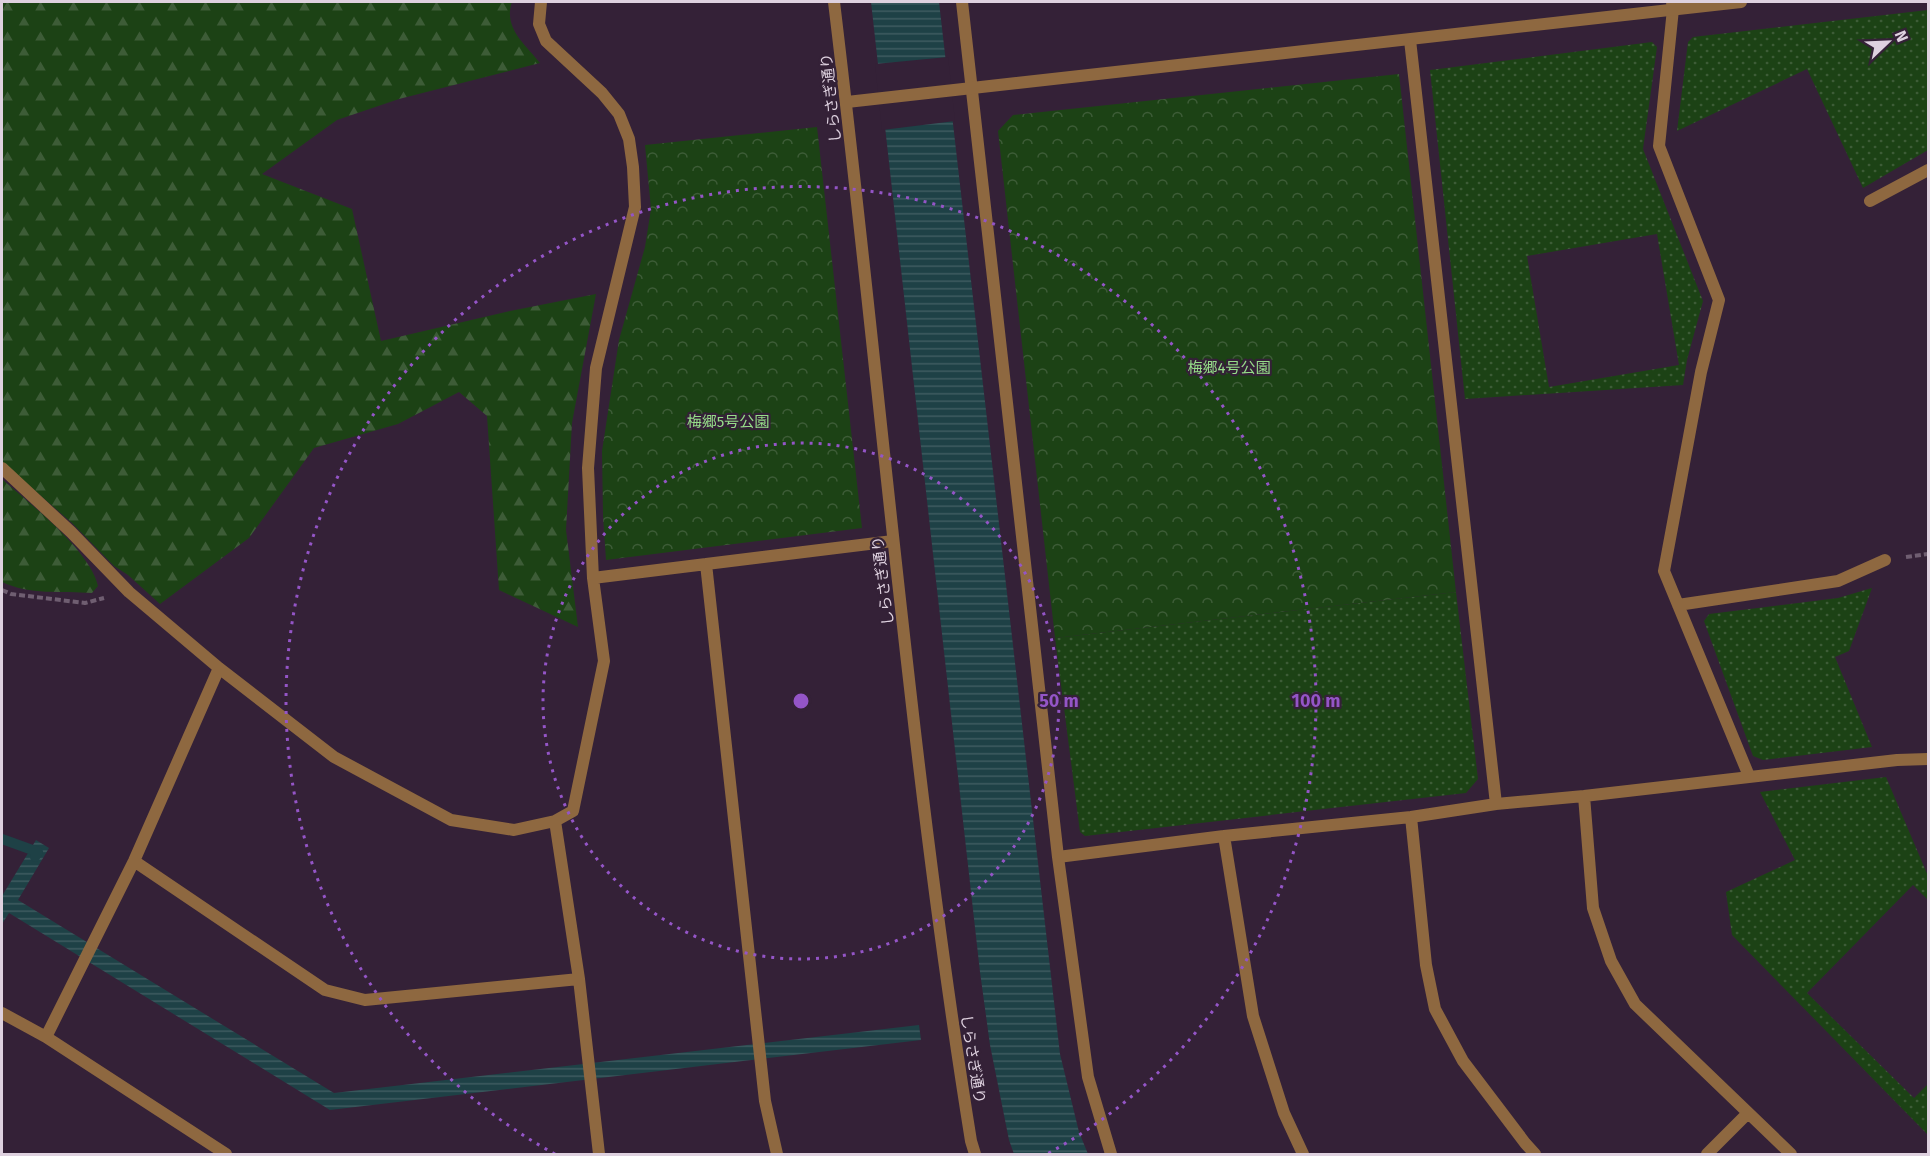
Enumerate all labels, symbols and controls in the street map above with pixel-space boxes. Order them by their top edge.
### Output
north arrow [1858,12,1918,72]
text: N [1891,28,1912,45]
street label: しらさぎ通り [817,52,845,144]
park label: 梅郷4号公園 [1188,359,1270,377]
park label: 梅郷5号公園 [687,413,769,431]
street label: しらさぎ通り [869,535,897,627]
text: 50 m [1039,690,1079,712]
text: 100 m [1292,690,1340,712]
centre of rings [791,691,811,711]
street label: しらさぎ通り [957,1013,989,1105]

